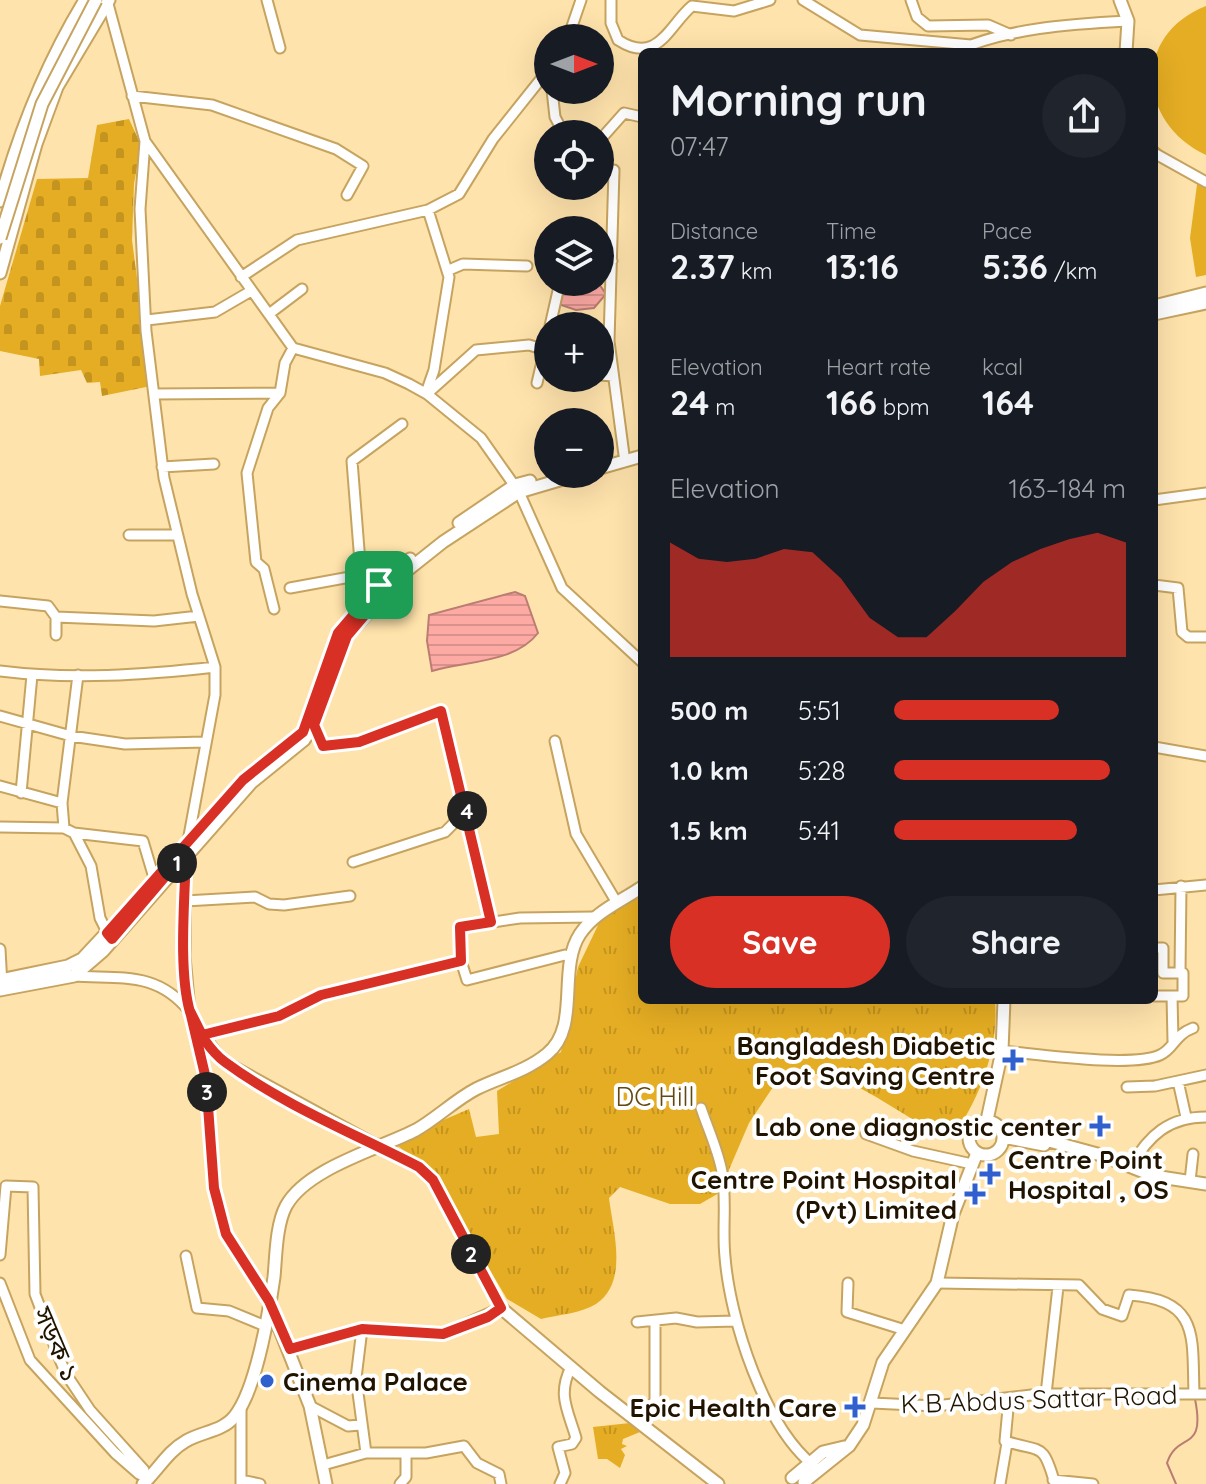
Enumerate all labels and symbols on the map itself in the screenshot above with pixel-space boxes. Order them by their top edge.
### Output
north arrow [534,24,614,104]
pin [345,551,413,619]
pin: 4 [447,791,487,831]
pin: 1 [157,843,197,883]
place label: Bangladesh Diabetic Foot Saving Centre [736,1029,995,1092]
marker: Bangladesh Diabetic Foot Saving Centre [1002,1049,1024,1071]
pin: 3 [187,1072,227,1112]
park label: DC Hill [615,1080,695,1113]
place label: Lab one diagnostic center [754,1110,1082,1143]
marker: Lab one diagnostic center [1089,1115,1111,1137]
place label: Centre Point Hospital , OS [1008,1143,1169,1206]
place label: Centre Point Hospital (Pvt) Limited [691,1163,957,1226]
marker: Centre Point Hospital , OS [979,1163,1001,1185]
marker: Centre Point Hospital (Pvt) Limited [964,1183,986,1205]
pin: 2 [451,1234,491,1274]
street label: সড়ক ১ [26,1301,87,1386]
place label: Cinema Palace [283,1365,468,1398]
marker: Cinema Palace [258,1372,276,1390]
street label: K B Abdus Sattar Road [900,1378,1178,1420]
place label: Epic Health Care [630,1391,837,1424]
marker: Epic Health Care [844,1396,866,1418]

